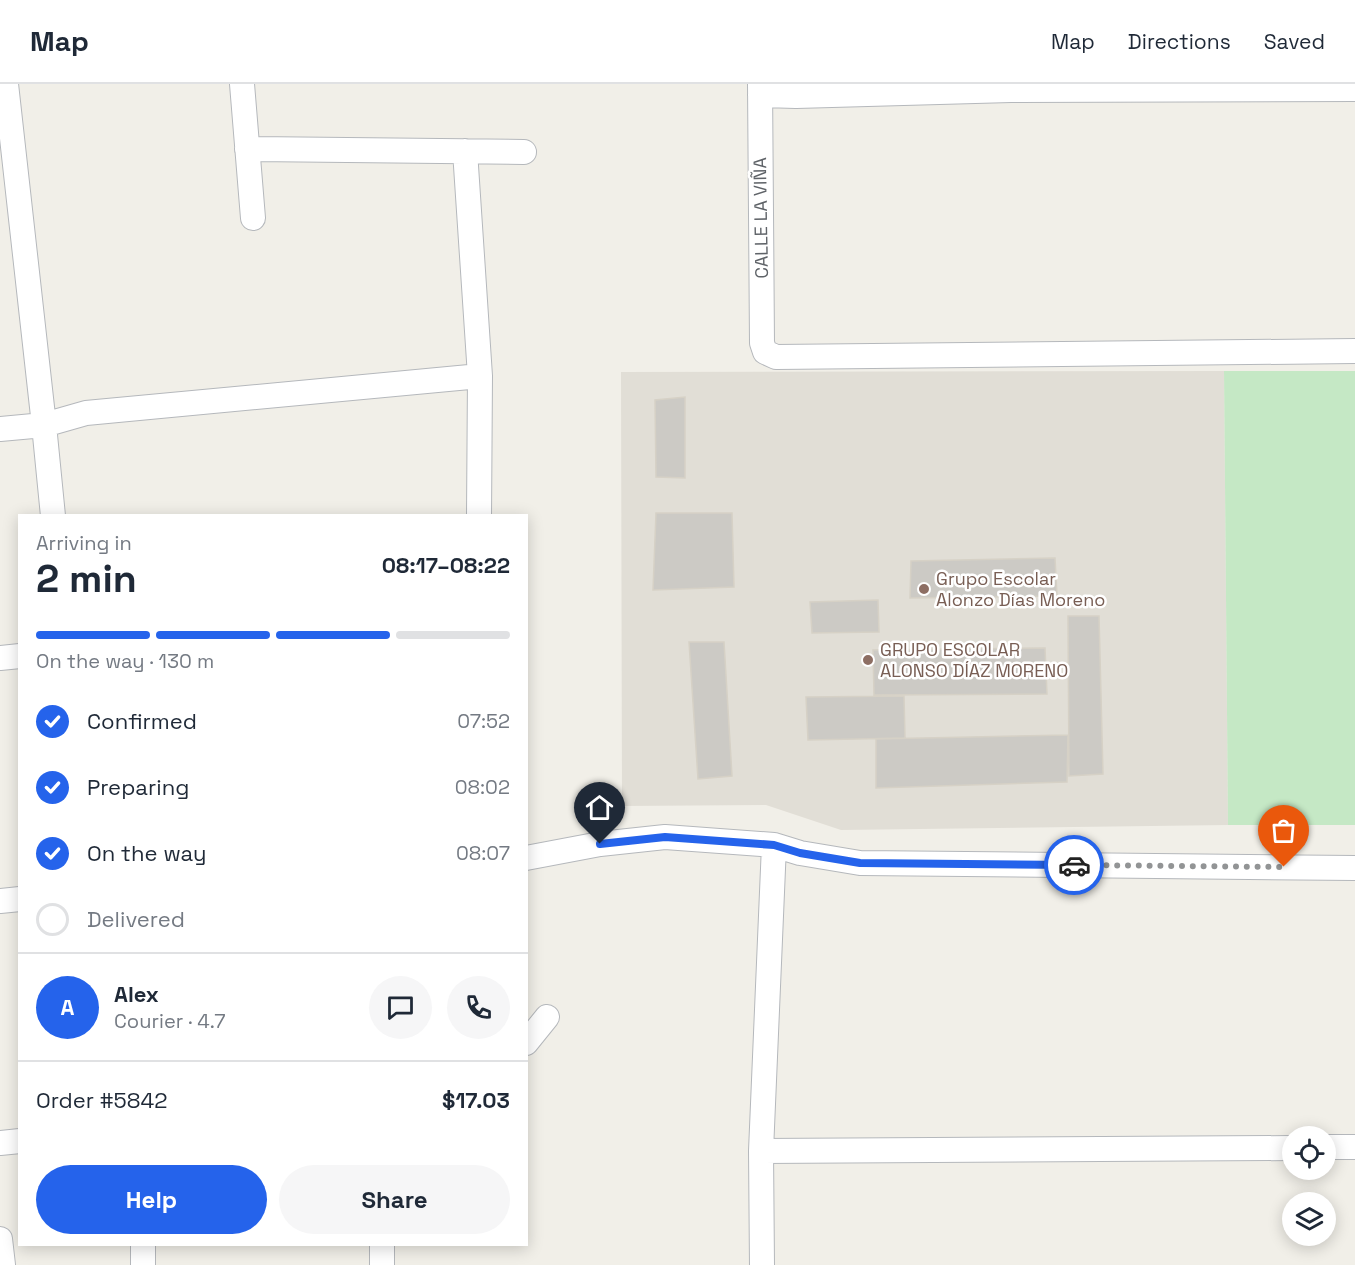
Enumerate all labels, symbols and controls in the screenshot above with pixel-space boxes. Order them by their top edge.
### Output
text: Map [30,23,89,59]
text: Map [1051,28,1095,55]
text: Directions [1128,28,1231,55]
text: Saved [1264,28,1325,55]
street label: CALLE LA VIÑA [748,157,773,279]
text: Arriving in [36,530,132,556]
text: 08:17–08:22 [382,551,510,579]
text: 2 min [36,554,137,603]
place label: Grupo Escolar Alonzo Días Moreno [936,567,1105,611]
marker: Grupo Escolar Alonzo Días Moreno [917,582,931,596]
place label: GRUPO ESCOLAR ALONSO DÍAZ MORENO [880,638,1068,682]
text: On the way · 130 m [36,648,214,674]
marker: GRUPO ESCOLAR ALONSO DÍAZ MORENO [861,653,875,667]
icon: check [36,705,69,738]
text: Confirmed [87,707,197,735]
text: 07:52 [457,708,510,734]
icon: check [36,771,69,804]
text: Preparing [87,773,189,801]
text: 08:02 [455,774,510,800]
pin [574,782,625,844]
icon: home [583,791,616,824]
pin [1258,805,1309,867]
icon: bag [1267,814,1300,847]
courier [1044,835,1104,895]
icon: check [36,837,69,870]
text: On the way [87,839,206,867]
text: 08:07 [456,840,510,866]
icon: car [1058,849,1091,882]
text: Delivered [87,905,185,933]
button: chat [369,976,432,1039]
button: phone [447,976,510,1039]
text: Alex [114,980,159,1008]
text: A [61,993,74,1021]
text: Courier · 4.7 [114,1008,225,1034]
text: Order #5842 [36,1086,167,1114]
text: $17.03 [442,1086,510,1114]
map controls [1282,1126,1336,1246]
button: locate [1282,1126,1336,1180]
button: Help [36,1165,267,1234]
button: Share [279,1165,510,1234]
button: layers [1282,1192,1336,1246]

